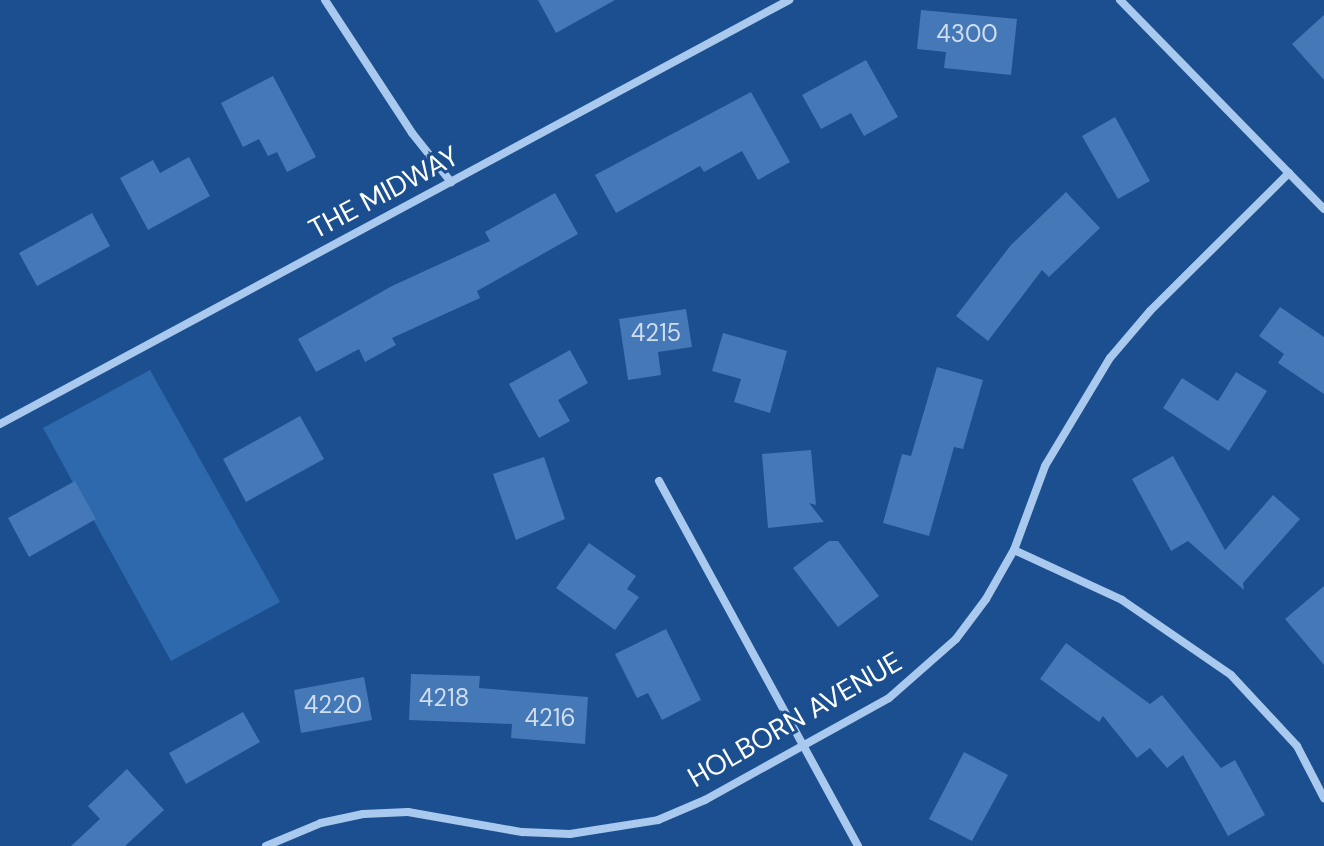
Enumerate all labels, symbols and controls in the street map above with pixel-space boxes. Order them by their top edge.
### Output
house number: 4300 [936,20,998,48]
street label: THE MIDWAY [303,140,465,246]
house number: 4215 [631,319,681,347]
street label: HOLBORN AVENUE [682,645,908,795]
house number: 4218 [419,684,469,712]
house number: 4220 [304,691,362,719]
house number: 4216 [525,704,575,732]

